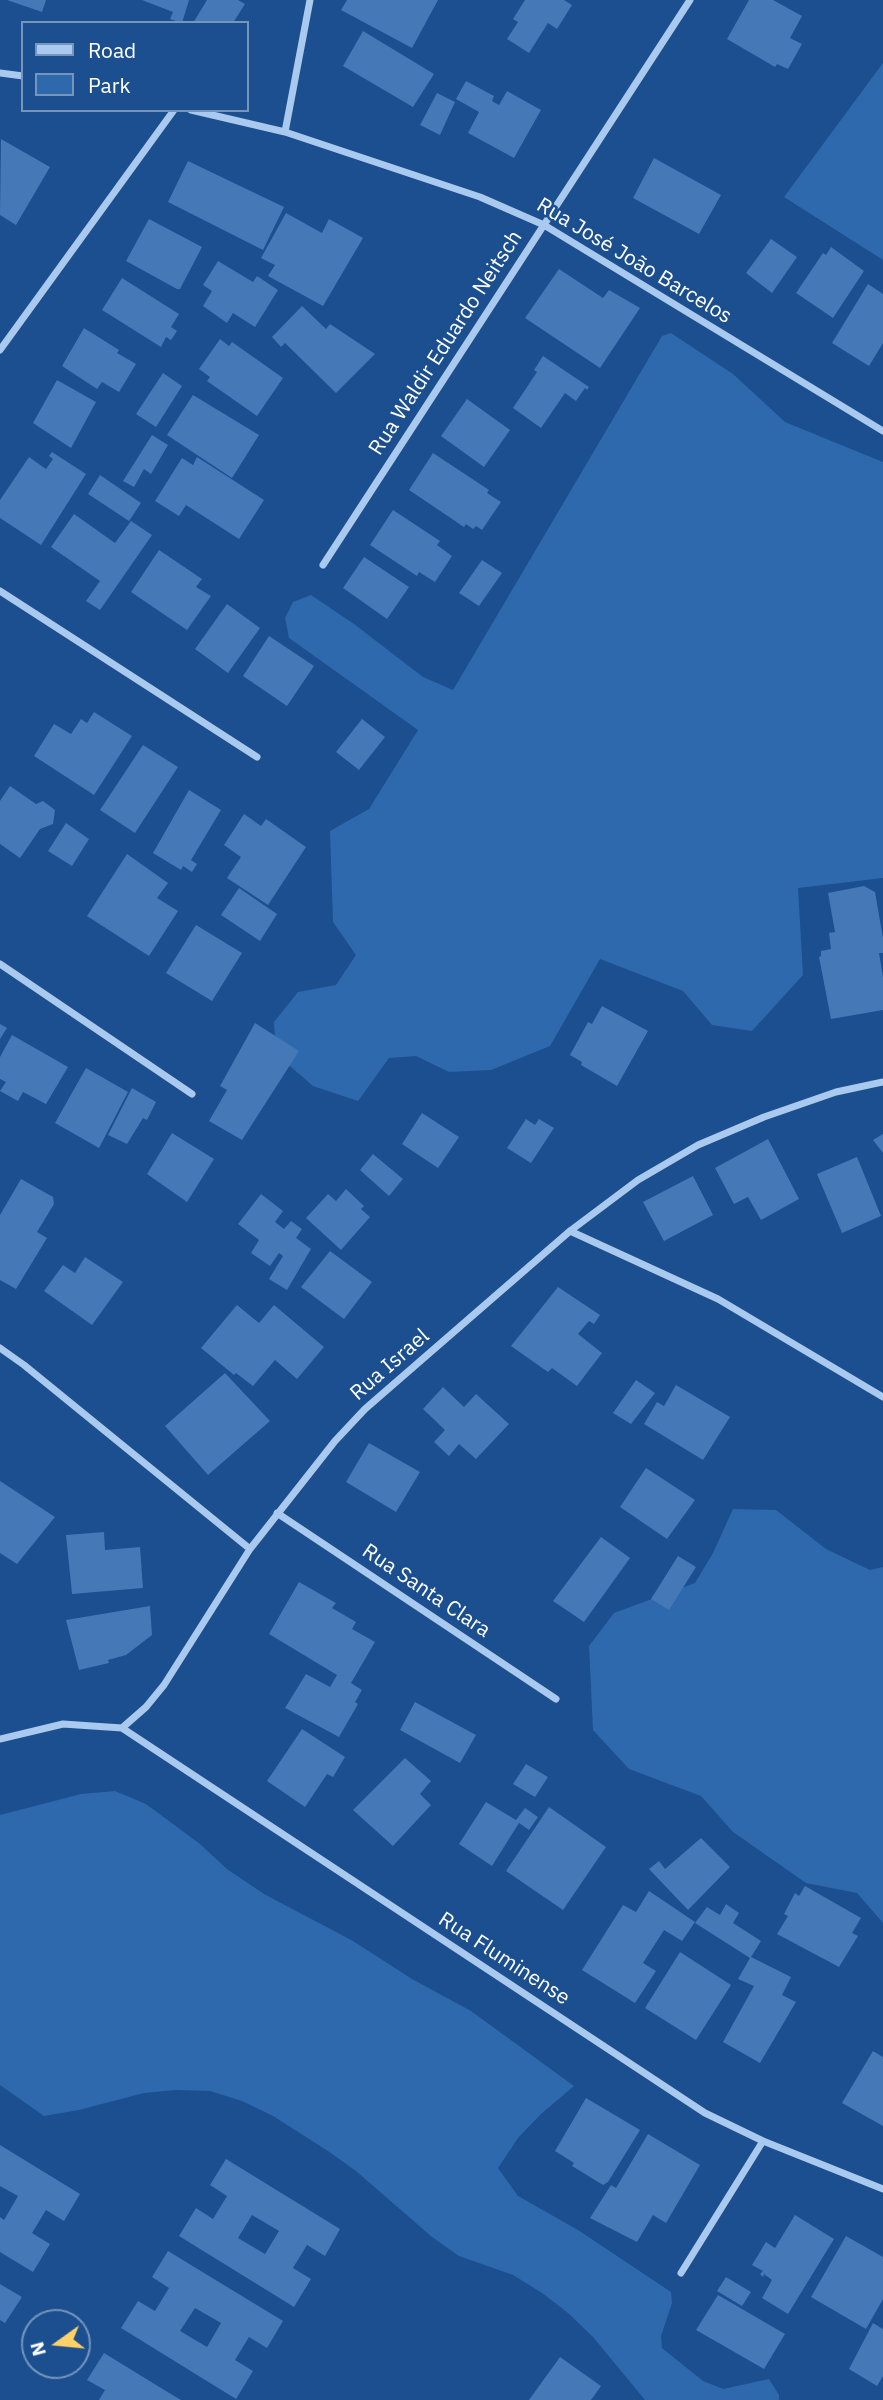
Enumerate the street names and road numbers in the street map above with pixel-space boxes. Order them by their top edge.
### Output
street label: Rua José João Barcelos [532,193,736,329]
street label: Rua Waldir Eduardo Neitsch [364,226,528,460]
street label: Rua Israel [345,1324,435,1406]
street label: Rua Santa Clara [357,1539,495,1643]
street label: Rua Fluminense [434,1907,574,2011]

